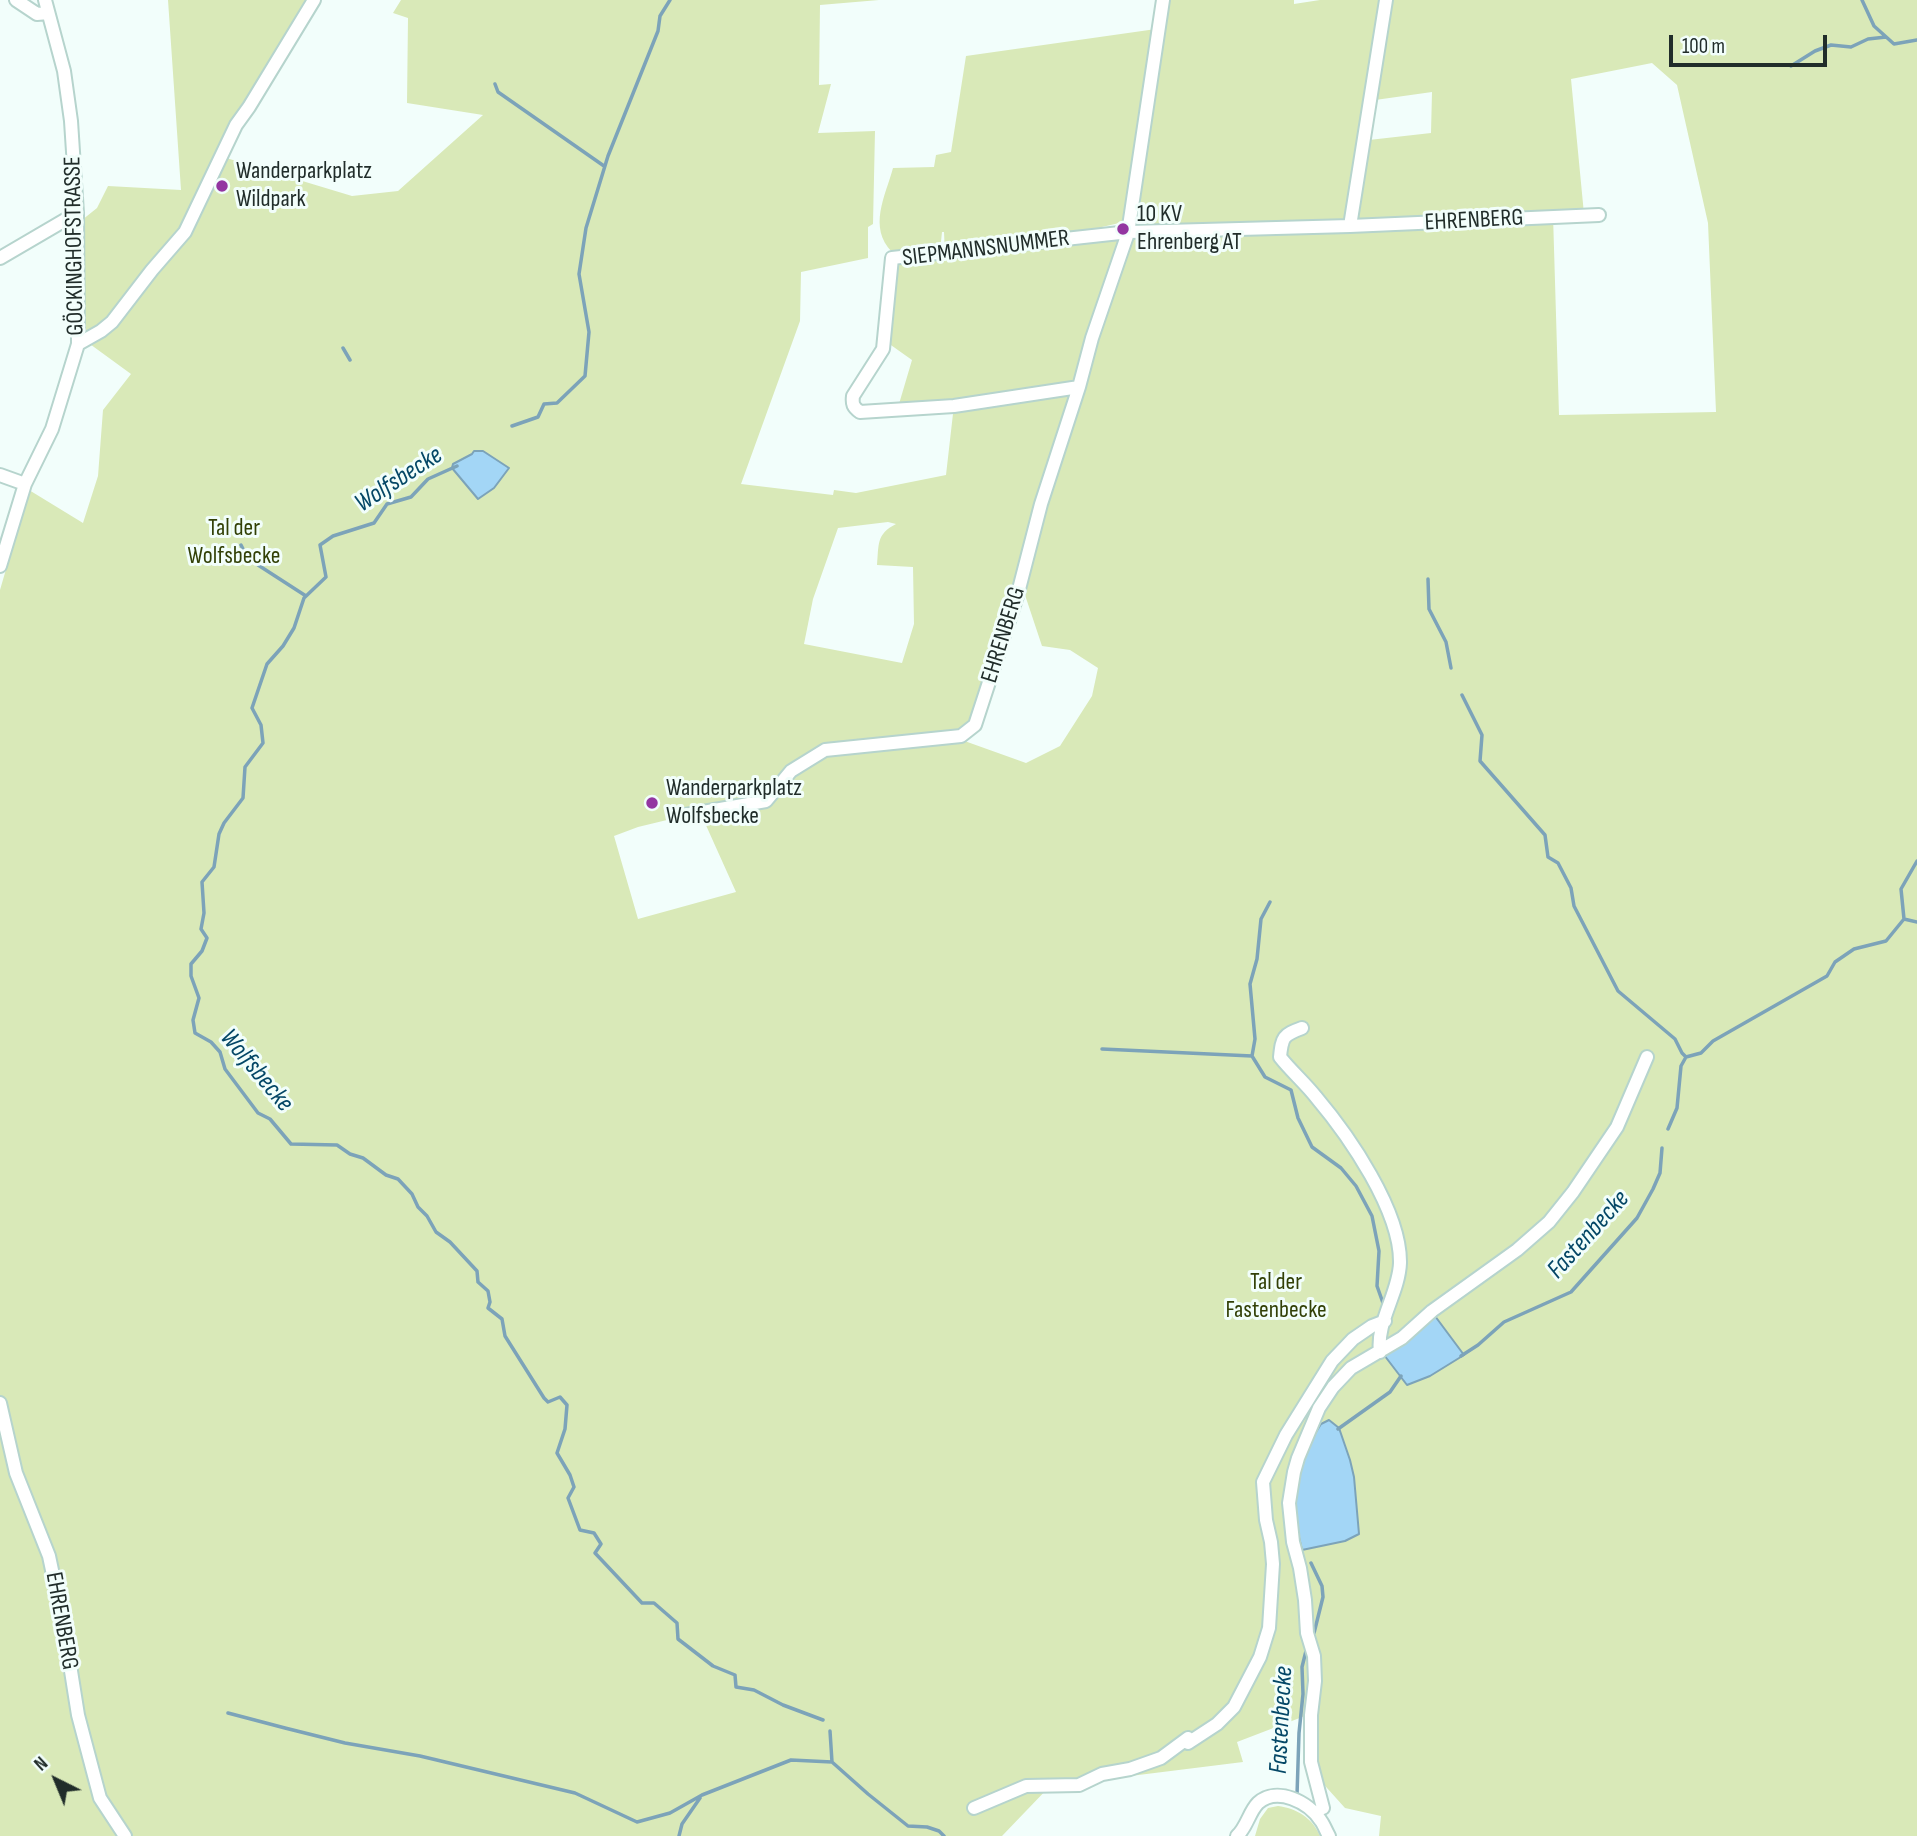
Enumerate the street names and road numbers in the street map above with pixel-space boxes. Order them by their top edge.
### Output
street label: GÖCKINGHOFSTRASSE [59,156,91,336]
street label: EHRENBERG [1424,204,1524,238]
street label: SIEPMANNSNUMMER [901,224,1071,274]
street label: EHRENBERG [976,584,1032,686]
street label: EHRENBERG [38,1570,84,1672]

